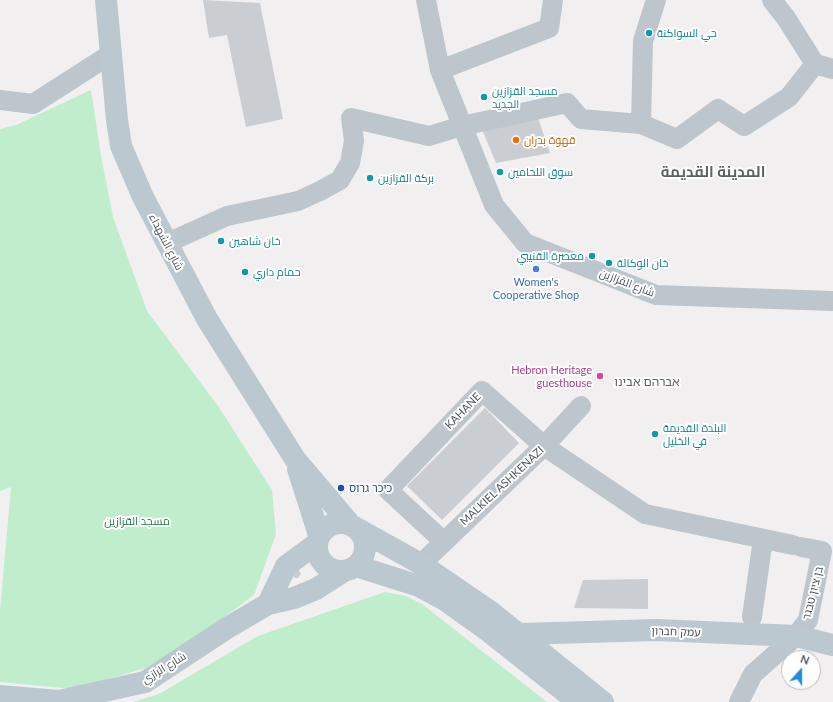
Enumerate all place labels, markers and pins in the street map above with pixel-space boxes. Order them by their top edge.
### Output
place label: حي السواكنة [657,26,717,40]
marker: حي السواكنة [644,28,654,38]
place label: مسجد القزازين الجديد [492,84,558,110]
marker: مسجد القزازين الجديد [479,92,489,102]
place label: قهوة بدران [524,133,576,147]
marker: قهوة بدران [511,135,521,145]
place label: سوق اللحامين [508,165,573,179]
marker: سوق اللحامين [495,167,505,177]
place label: بركة القزازين [378,171,434,185]
marker: بركة القزازين [365,173,375,183]
place label: خان شاهين [229,234,281,248]
marker: خان شاهين [216,236,226,246]
place label: معصرة القنيبي [517,249,584,263]
marker: معصرة القنيبي [587,251,597,261]
place label: خان الوكالة [617,256,668,270]
marker: خان الوكالة [604,258,614,268]
marker: Women's Cooperative Shop [531,264,541,274]
place label: حمام داري [253,265,300,279]
marker: حمام داري [240,267,250,277]
place label: Women's Cooperative Shop [493,275,579,301]
place label: Hebron Heritage guesthouse [511,363,592,389]
marker: Hebron Heritage guesthouse [595,371,605,381]
place label: البلدة القديمة في الخليل [663,421,726,447]
marker: البلدة القديمة في الخليل [650,429,660,439]
place label: כיכר גרוס [349,481,392,495]
marker: כיכר גרוס [336,483,346,493]

